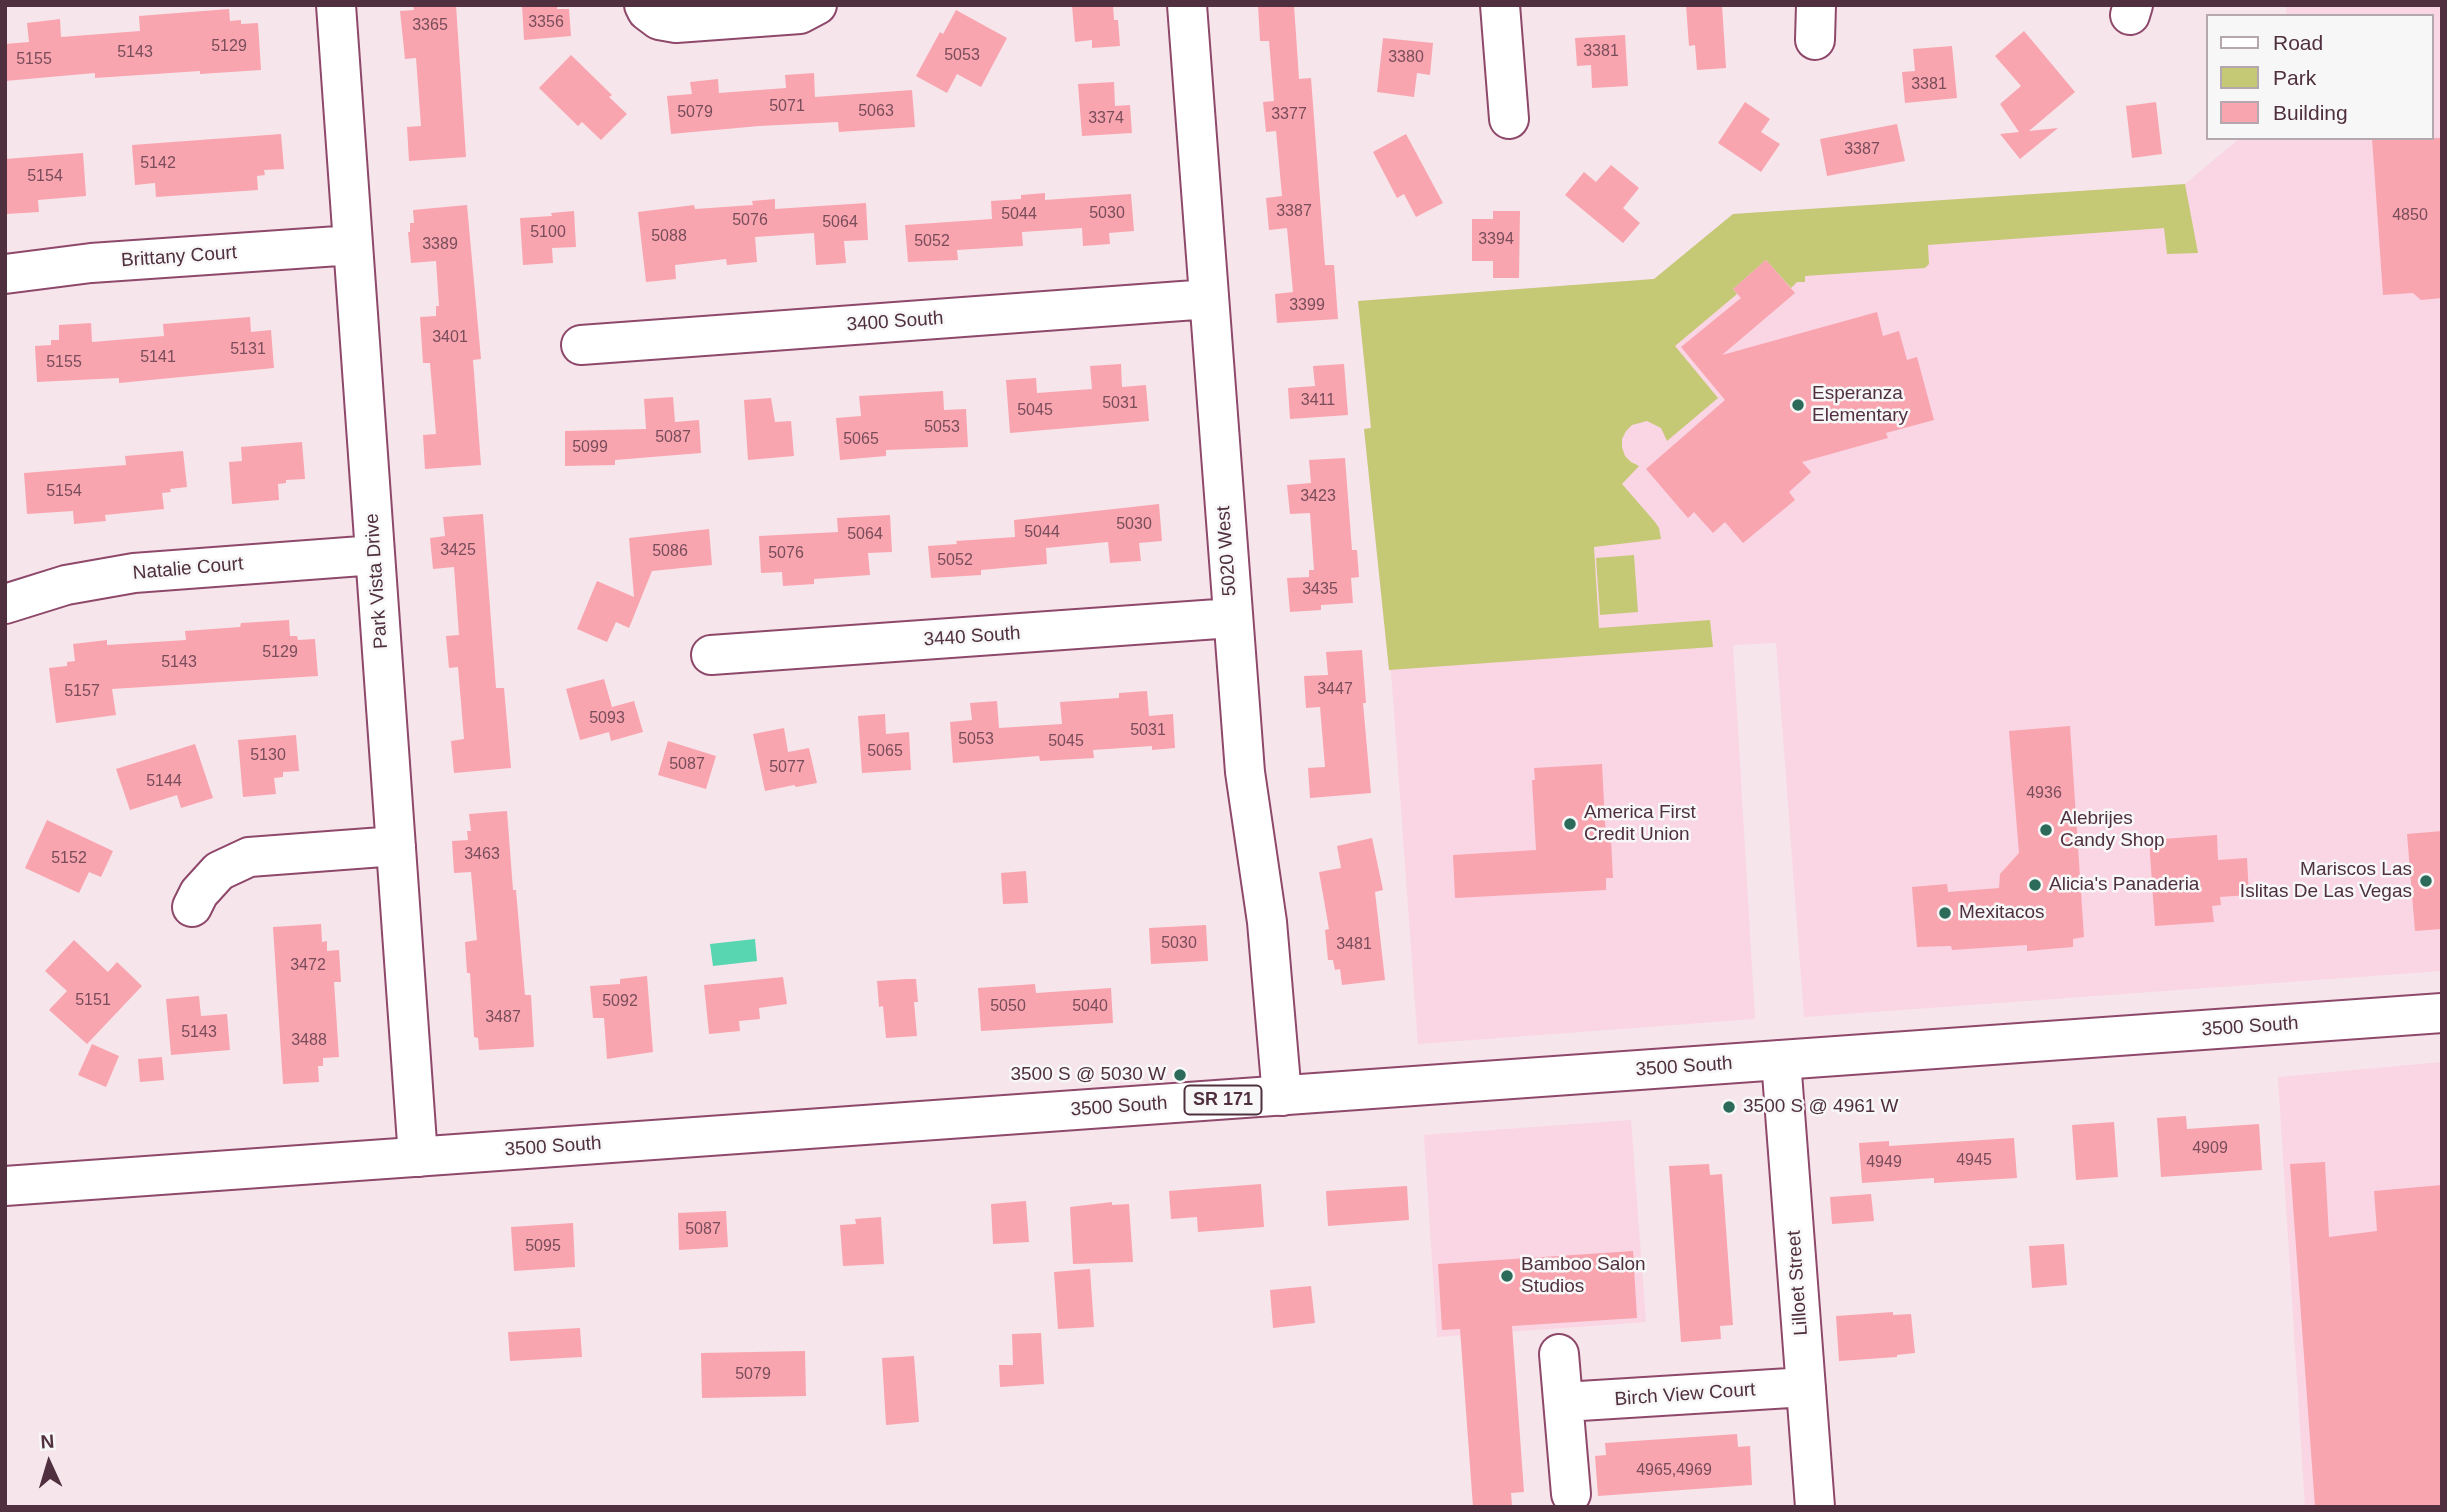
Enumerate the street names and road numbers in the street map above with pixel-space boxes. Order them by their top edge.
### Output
street label: Brittany Court [120,242,238,272]
street label: 3400 South [846,307,944,337]
street label: 5020 West [1212,505,1242,597]
street label: Park Vista Drive [361,512,393,650]
street label: Natalie Court [132,553,244,585]
street label: 3440 South [923,622,1021,652]
street label: 3500 South [2201,1012,2299,1042]
street label: 3500 South [1635,1052,1733,1082]
road number: SR 171 [1184,1086,1262,1114]
street label: 3500 South [1070,1092,1168,1122]
street label: 3500 South [504,1132,602,1162]
street label: Lilloet Street [1783,1230,1813,1336]
street label: Birch View Court [1614,1379,1756,1411]

